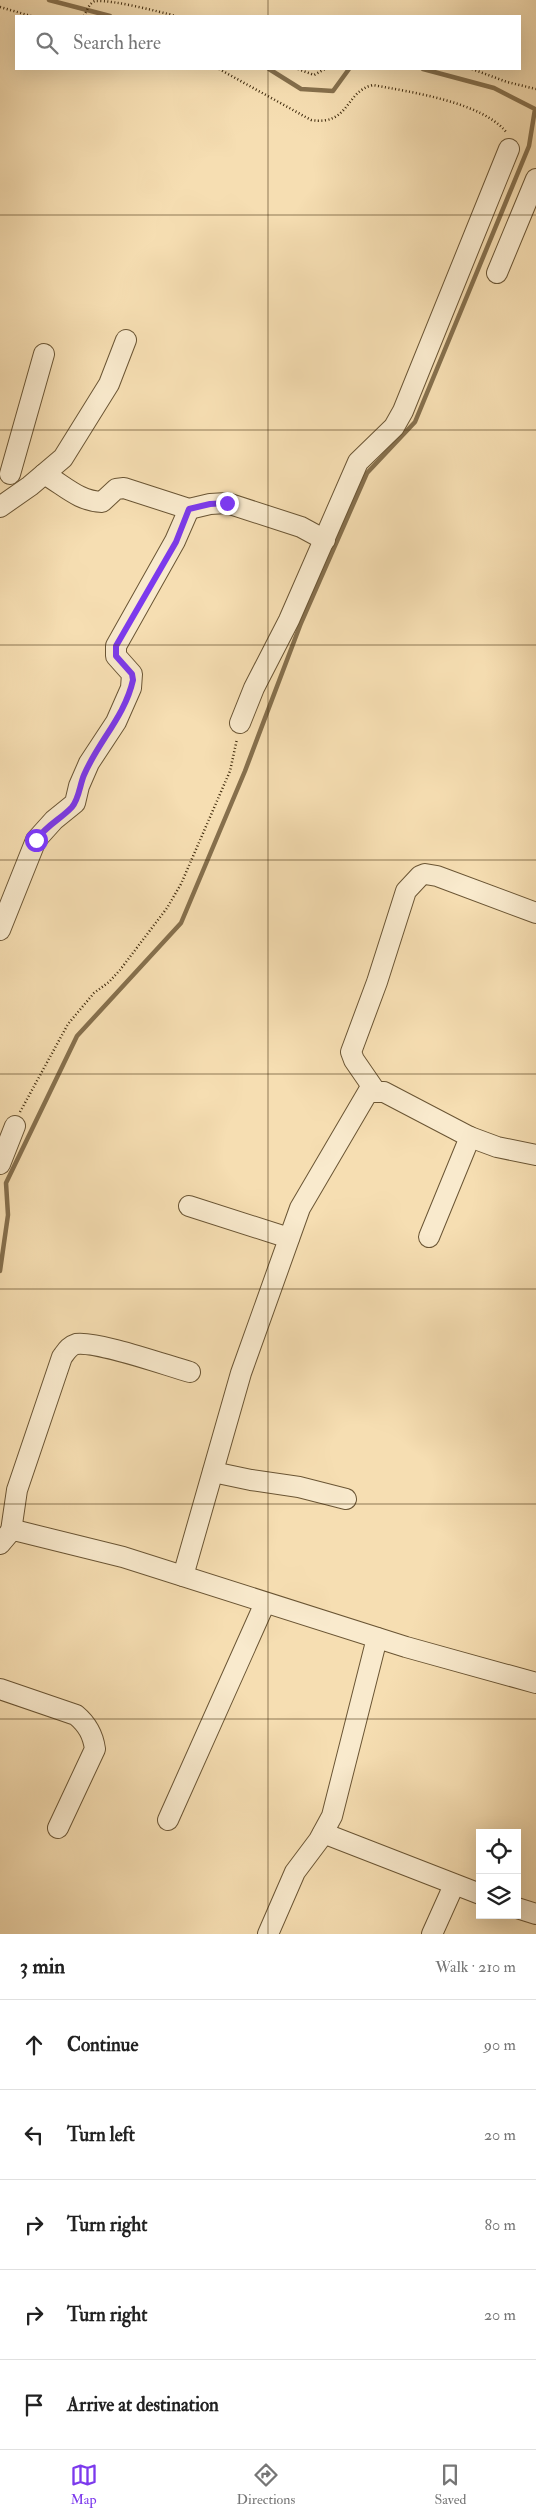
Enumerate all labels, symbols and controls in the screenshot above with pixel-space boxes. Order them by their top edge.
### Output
search box [15,15,521,70]
icon: search [33,29,61,57]
text: Search here [73,31,161,55]
route end [216,492,239,515]
route start [25,829,48,852]
map controls [476,1829,521,1919]
button: locate [476,1829,521,1874]
button: layers [476,1874,521,1919]
text: 3 min [20,1953,65,1980]
text: Walk · 210 m [435,1957,516,1977]
icon: ahead [20,2031,48,2059]
text: Continue [67,2033,138,2057]
text: 90 m [484,2035,516,2055]
icon: left [20,2121,48,2149]
text: Turn left [67,2123,135,2147]
text: 20 m [484,2125,516,2145]
icon: right [20,2211,48,2239]
text: Turn right [67,2213,147,2237]
text: 80 m [485,2215,516,2235]
icon: right [20,2301,48,2329]
text: Turn right [67,2303,147,2327]
text: 20 m [484,2305,516,2325]
icon: arrive [20,2391,48,2419]
text: Arrive at destination [67,2393,219,2417]
tab: Map [70,2461,98,2508]
tab: Directions [237,2461,295,2508]
tab: Saved [434,2461,466,2508]

